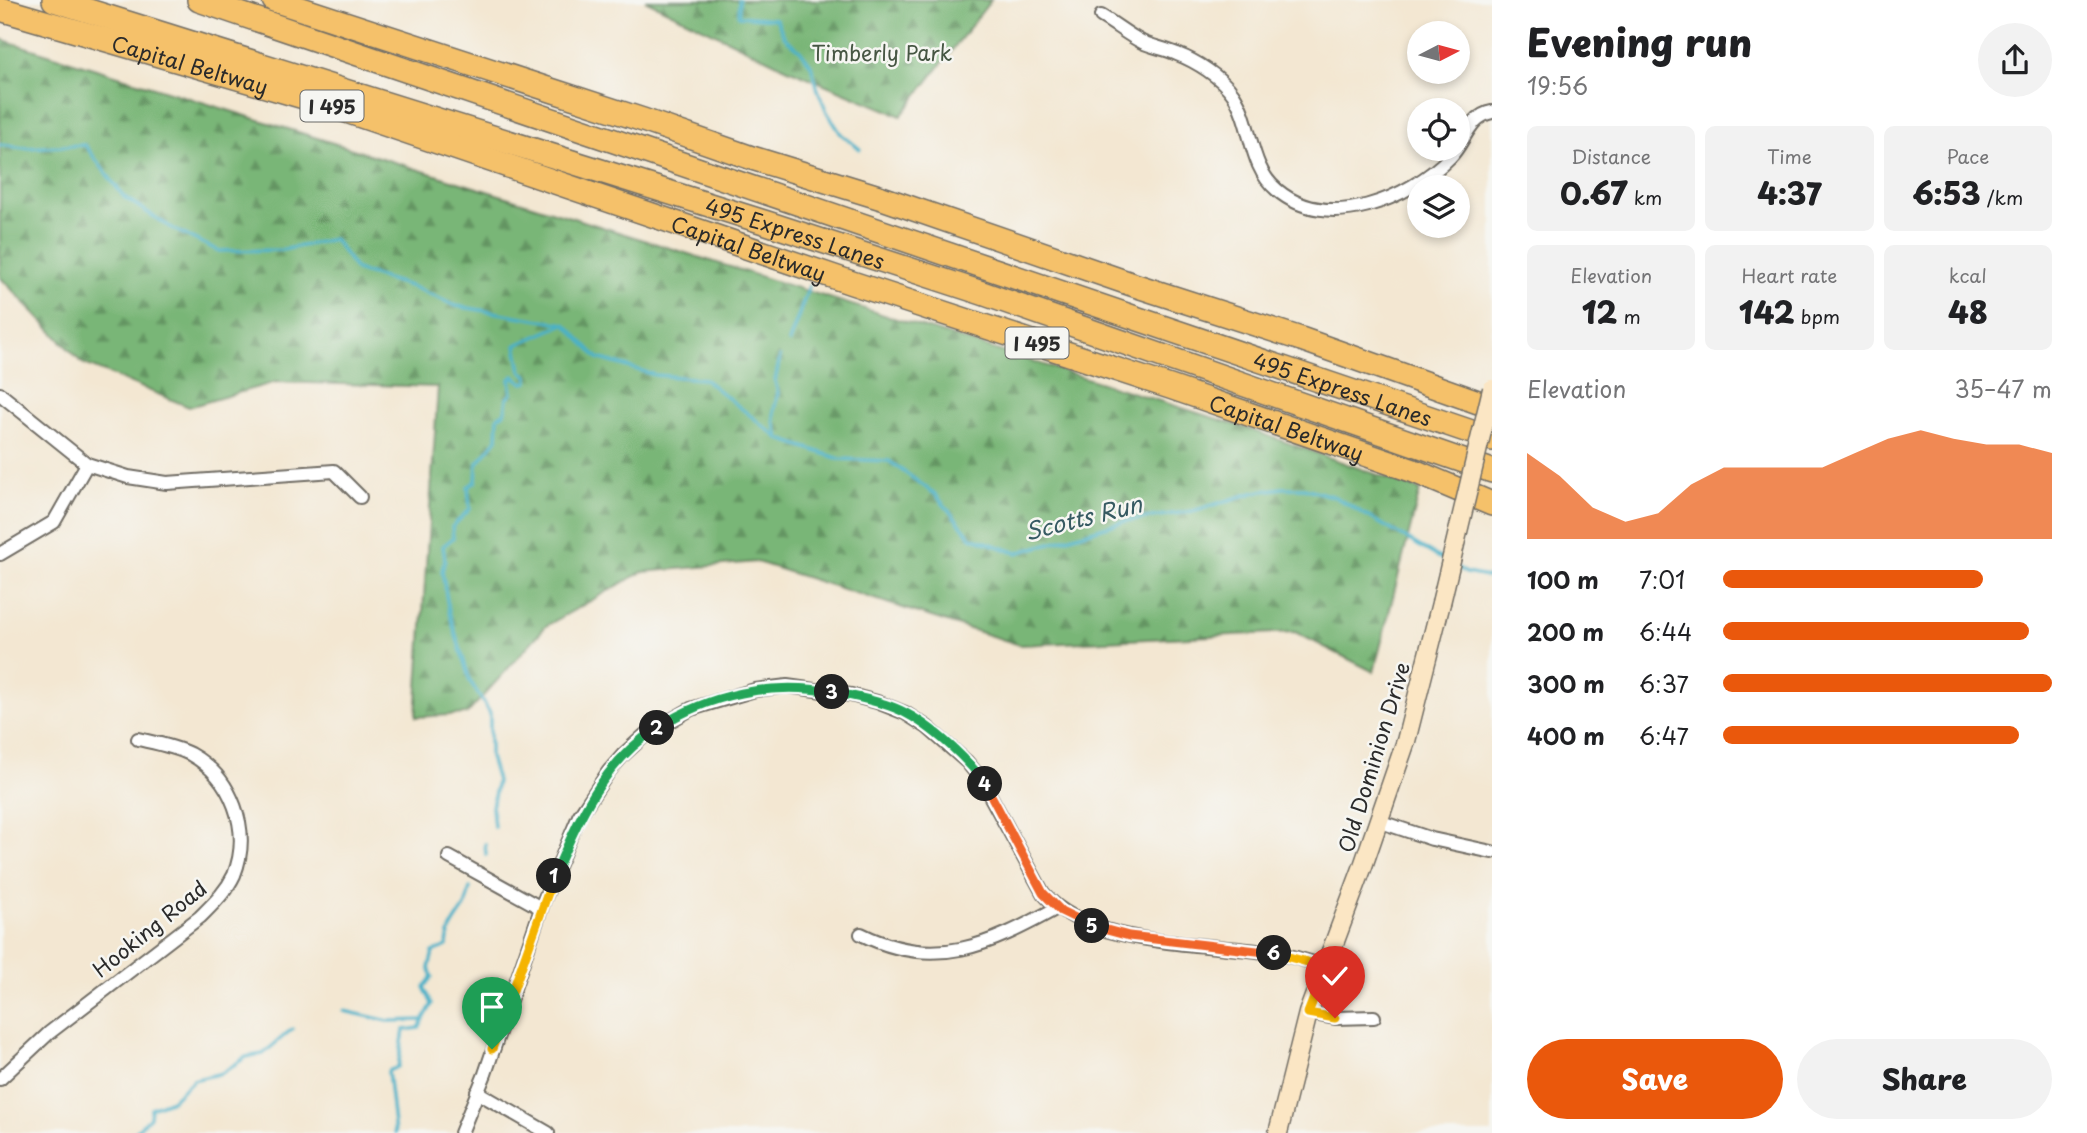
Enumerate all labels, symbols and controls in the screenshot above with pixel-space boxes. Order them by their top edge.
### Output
text: Evening run [1527,13,1752,70]
north arrow [1407,21,1470,84]
map controls [1407,21,1470,238]
button: share [1978,23,2052,97]
street label: Capital Beltway [108,26,272,102]
park label: Timberly Park [812,36,953,68]
text: 19:56 [1527,68,1588,103]
road number: I 495 [300,90,364,122]
button: locate [1407,98,1470,161]
text: Distance [1571,142,1651,170]
text: Time [1767,142,1812,170]
text: Pace [1946,142,1989,170]
text: 0.67 [1560,170,1628,215]
text: 4:37 [1757,170,1822,215]
text: 6:53 [1912,170,1981,215]
button: layers [1407,175,1470,238]
text: km [1628,183,1662,211]
text: /km [1981,183,2023,211]
street label: 495 Express Lanes [702,189,889,276]
street label: Capital Beltway [667,207,830,289]
text: Elevation [1570,261,1652,289]
text: Heart rate [1742,261,1837,289]
text: kcal [1949,261,1987,289]
text: 12 [1582,289,1617,334]
text: 142 [1739,289,1795,334]
text: 48 [1948,289,1988,334]
text: m [1617,302,1641,330]
text: bpm [1795,302,1840,330]
road number: I 495 [1006,328,1068,358]
street label: 495 Express Lanes [1249,343,1436,434]
text: Elevation [1527,371,1626,406]
text: 35–47 m [1955,371,2052,406]
street label: Capital Beltway [1205,386,1368,469]
water label: Scotts Run [1021,485,1146,548]
text: 100 m [1527,562,1599,597]
text: 7:01 [1639,562,1685,597]
text: 200 m [1527,614,1604,649]
text: 6:44 [1639,614,1692,649]
street label: Old Dominion Drive [1329,658,1417,856]
text: 300 m [1527,666,1605,701]
text: 6:37 [1639,666,1689,701]
pin: 3 [814,674,850,710]
text: 3 [825,677,838,705]
pin: 2 [640,710,674,746]
text: 2 [650,713,663,741]
text: 400 m [1527,718,1605,753]
text: 6:47 [1639,718,1689,753]
pin: 4 [968,766,1002,802]
text: 4 [978,769,991,797]
pin: 1 [536,858,572,894]
text: 1 [549,861,558,889]
street label: Hooking Road [85,872,213,984]
pin: 5 [1074,908,1110,944]
text: 5 [1085,911,1098,939]
pin: 6 [1256,936,1292,970]
text: 6 [1267,938,1280,966]
pin [1305,946,1365,1018]
icon: check [1316,957,1354,995]
pin [462,977,522,1049]
icon: arrive [473,988,511,1026]
button: Save [1527,1039,1783,1119]
button: Share [1797,1039,2052,1119]

